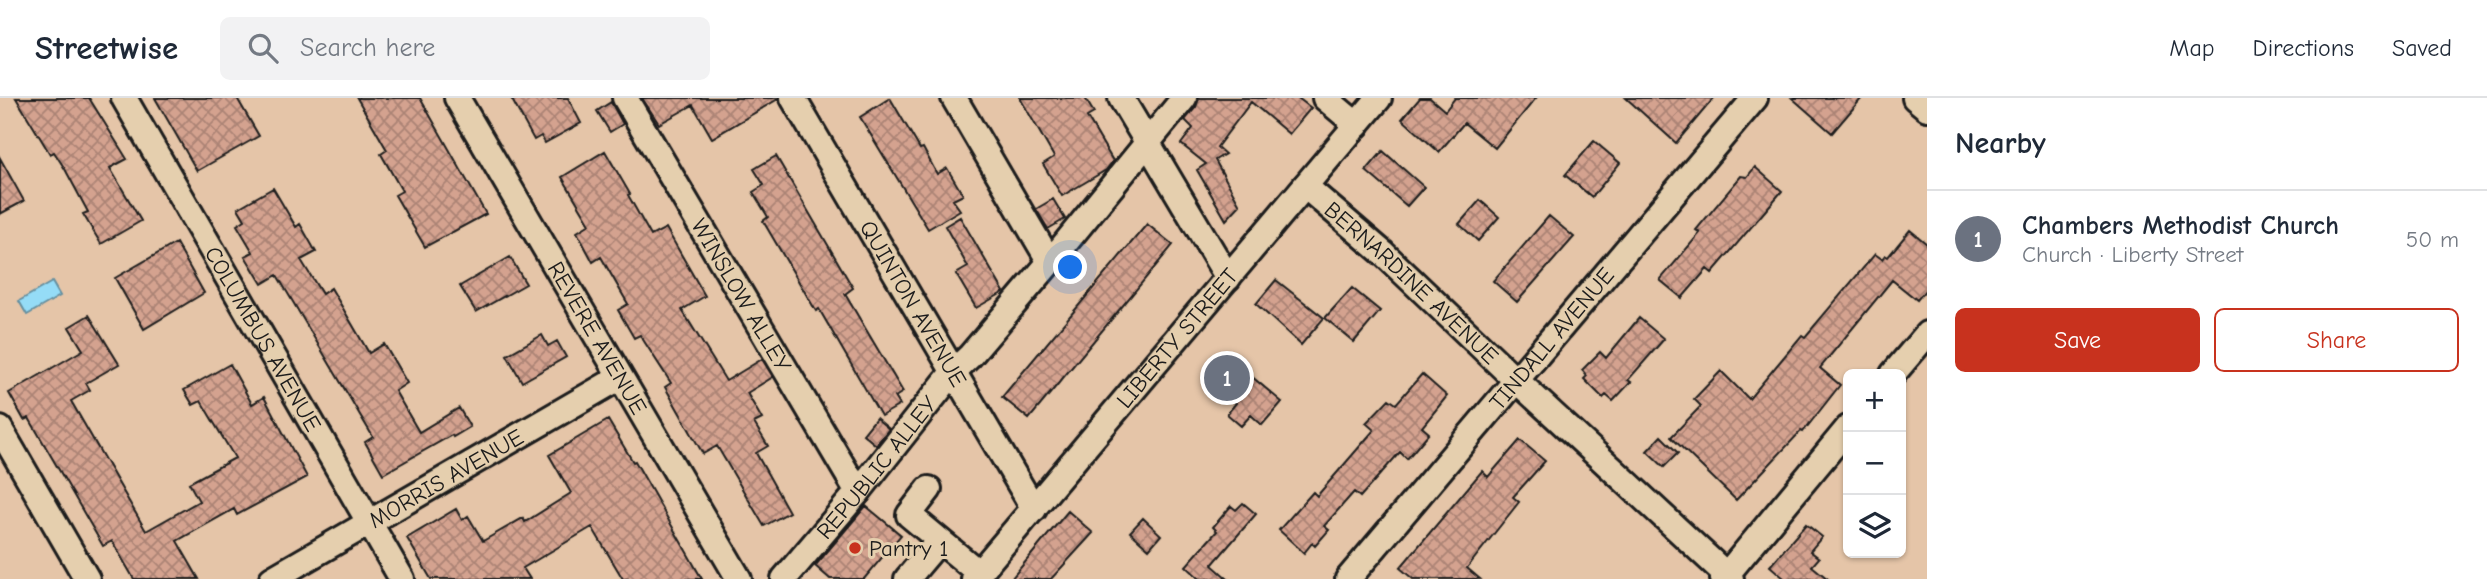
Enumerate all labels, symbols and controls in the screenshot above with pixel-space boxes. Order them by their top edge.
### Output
search box [220,17,710,80]
text: Streetwise [35,29,178,67]
icon: search [244,29,282,67]
text: Search here [300,33,435,63]
text: Map [2169,34,2215,62]
text: Directions [2253,34,2354,62]
text: Saved [2392,34,2452,62]
text: Nearby [1955,126,2046,161]
street label: BERNARDINE AVENUE [1319,196,1504,370]
text: Chambers Methodist Church [2022,211,2339,241]
street label: WINSLOW ALLEY [685,214,797,377]
street label: QUINTON AVENUE [854,216,972,392]
text: 1 [1973,226,1983,253]
text: 50 m [2406,226,2459,253]
text: Church · Liberty Street [2022,241,2243,268]
street label: COLUMBUS AVENUE [199,242,327,436]
your location [1053,250,1087,284]
street label: REVERE AVENUE [542,257,653,419]
street label: TINDALL AVENUE [1484,262,1620,416]
street label: LIBERTY STREET [1111,263,1244,414]
button: Save [1955,308,2200,372]
button: Share [2214,308,2459,372]
pin: 1 [1204,352,1250,404]
map controls [1843,369,1906,558]
button: + [1843,369,1906,432]
street label: REPUBLIC ALLEY [811,391,943,545]
street label: MORRIS AVENUE [364,423,528,534]
button: − [1843,432,1906,495]
button: layers [1843,495,1906,558]
place label: Pantry 1 [869,535,948,562]
marker: Pantry 1 [847,540,863,556]

